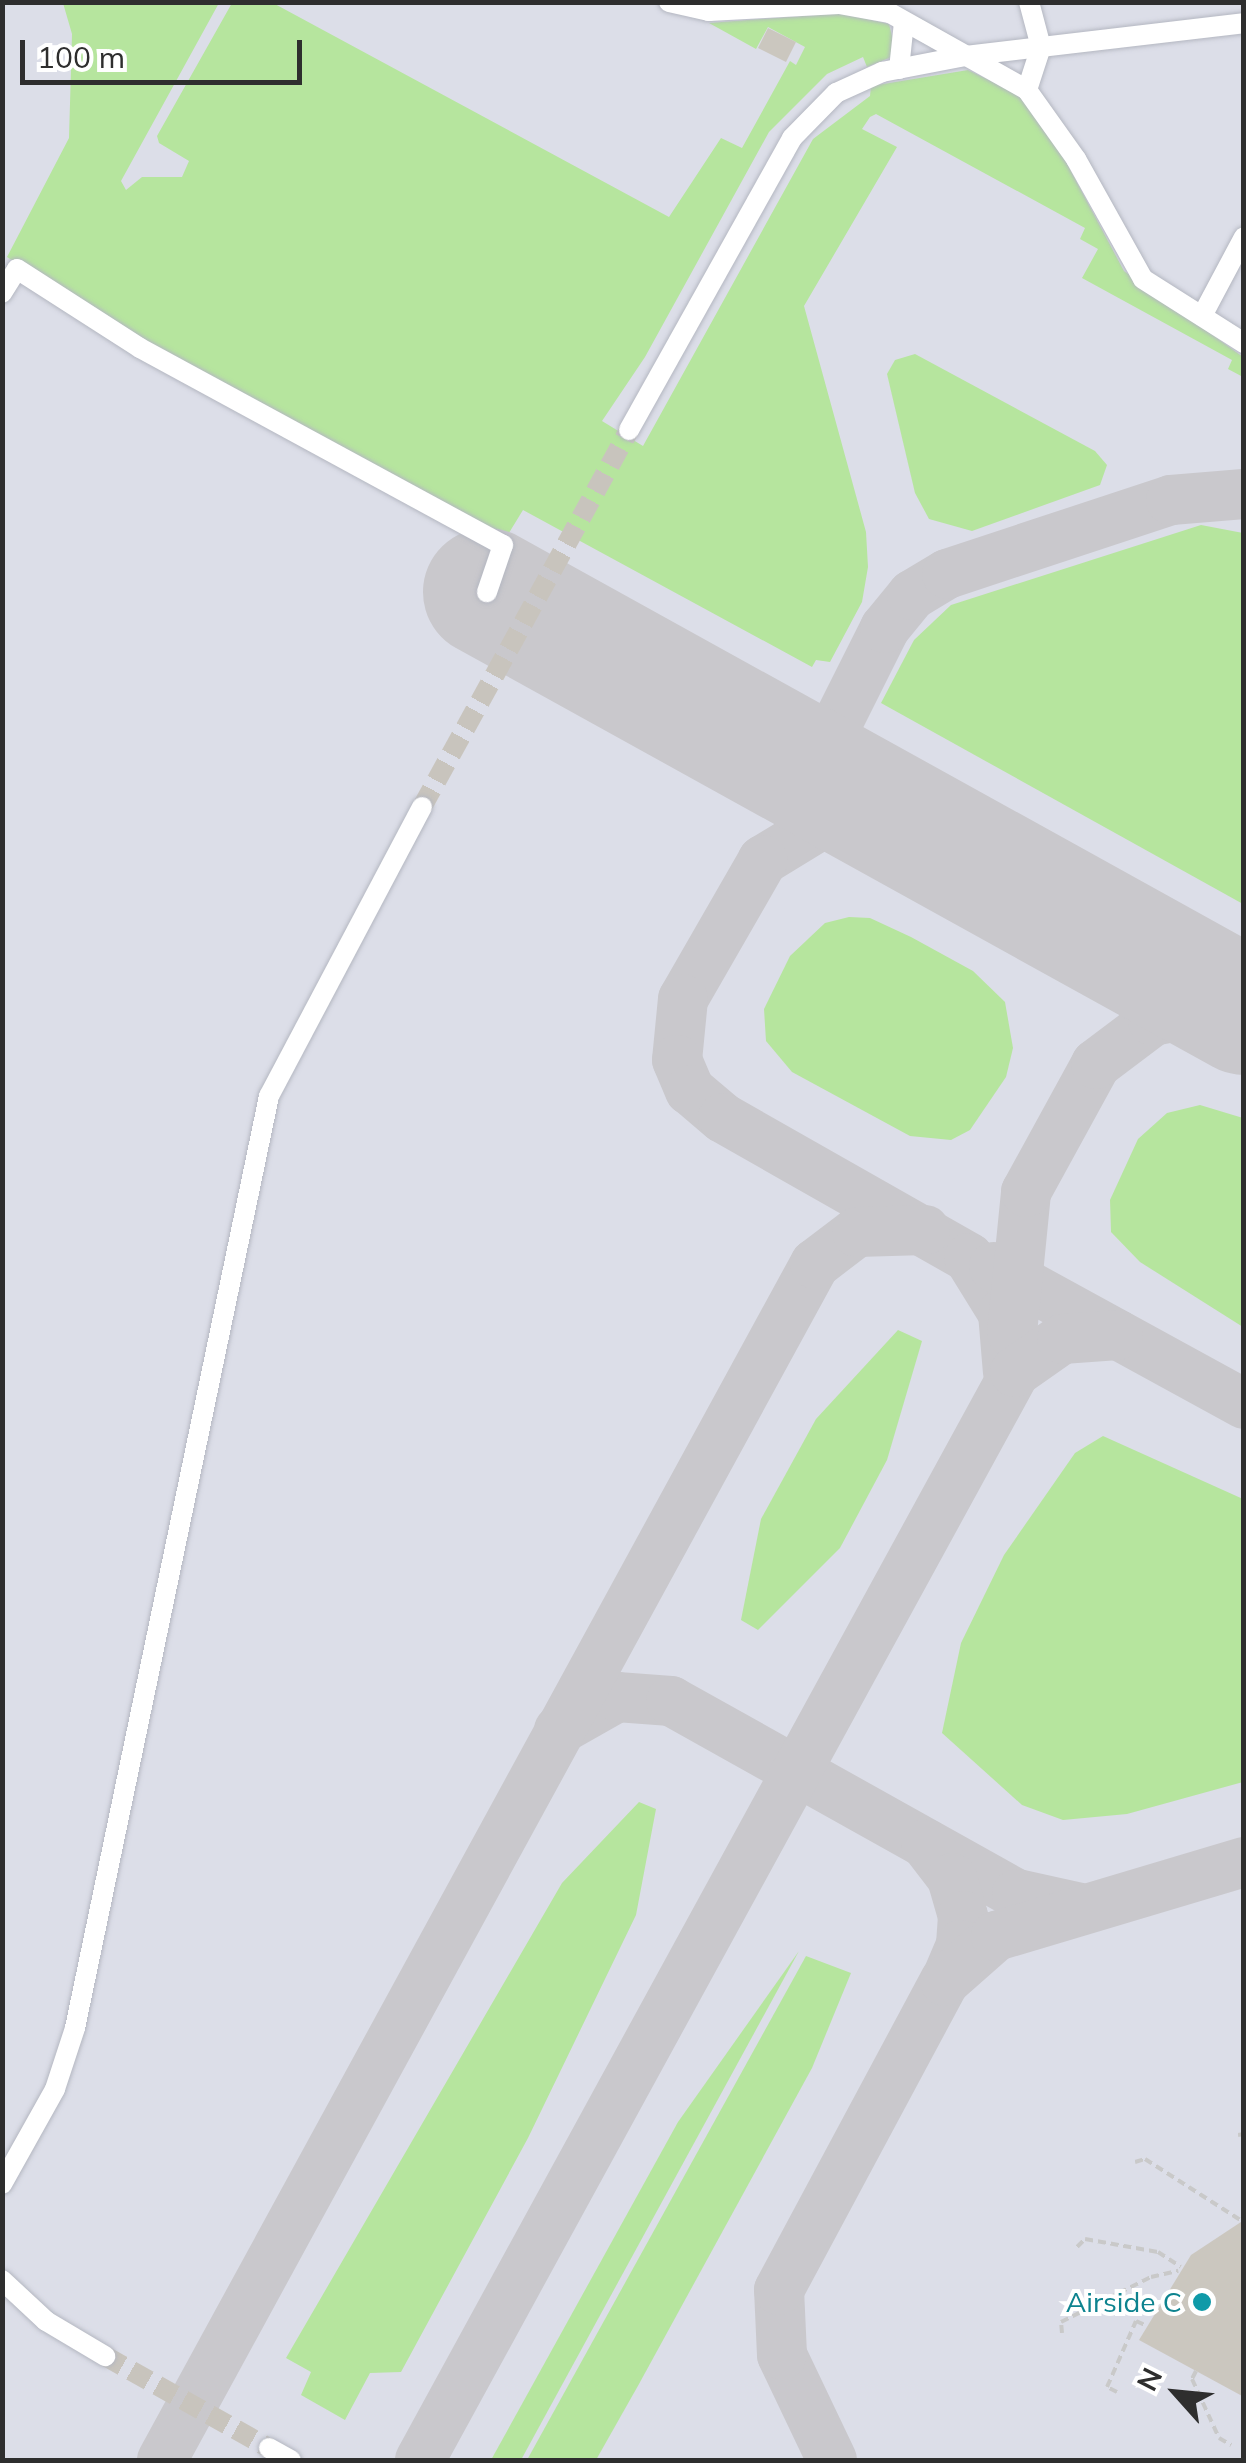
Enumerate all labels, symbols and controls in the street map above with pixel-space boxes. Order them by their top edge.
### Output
scale bar [25,20,308,82]
text: 100 m [37,38,125,76]
place label: Airside C [1066,2285,1182,2319]
marker: Airside C [1191,2291,1213,2313]
north arrow [1126,2343,1226,2443]
text: N [1128,2362,1169,2397]

